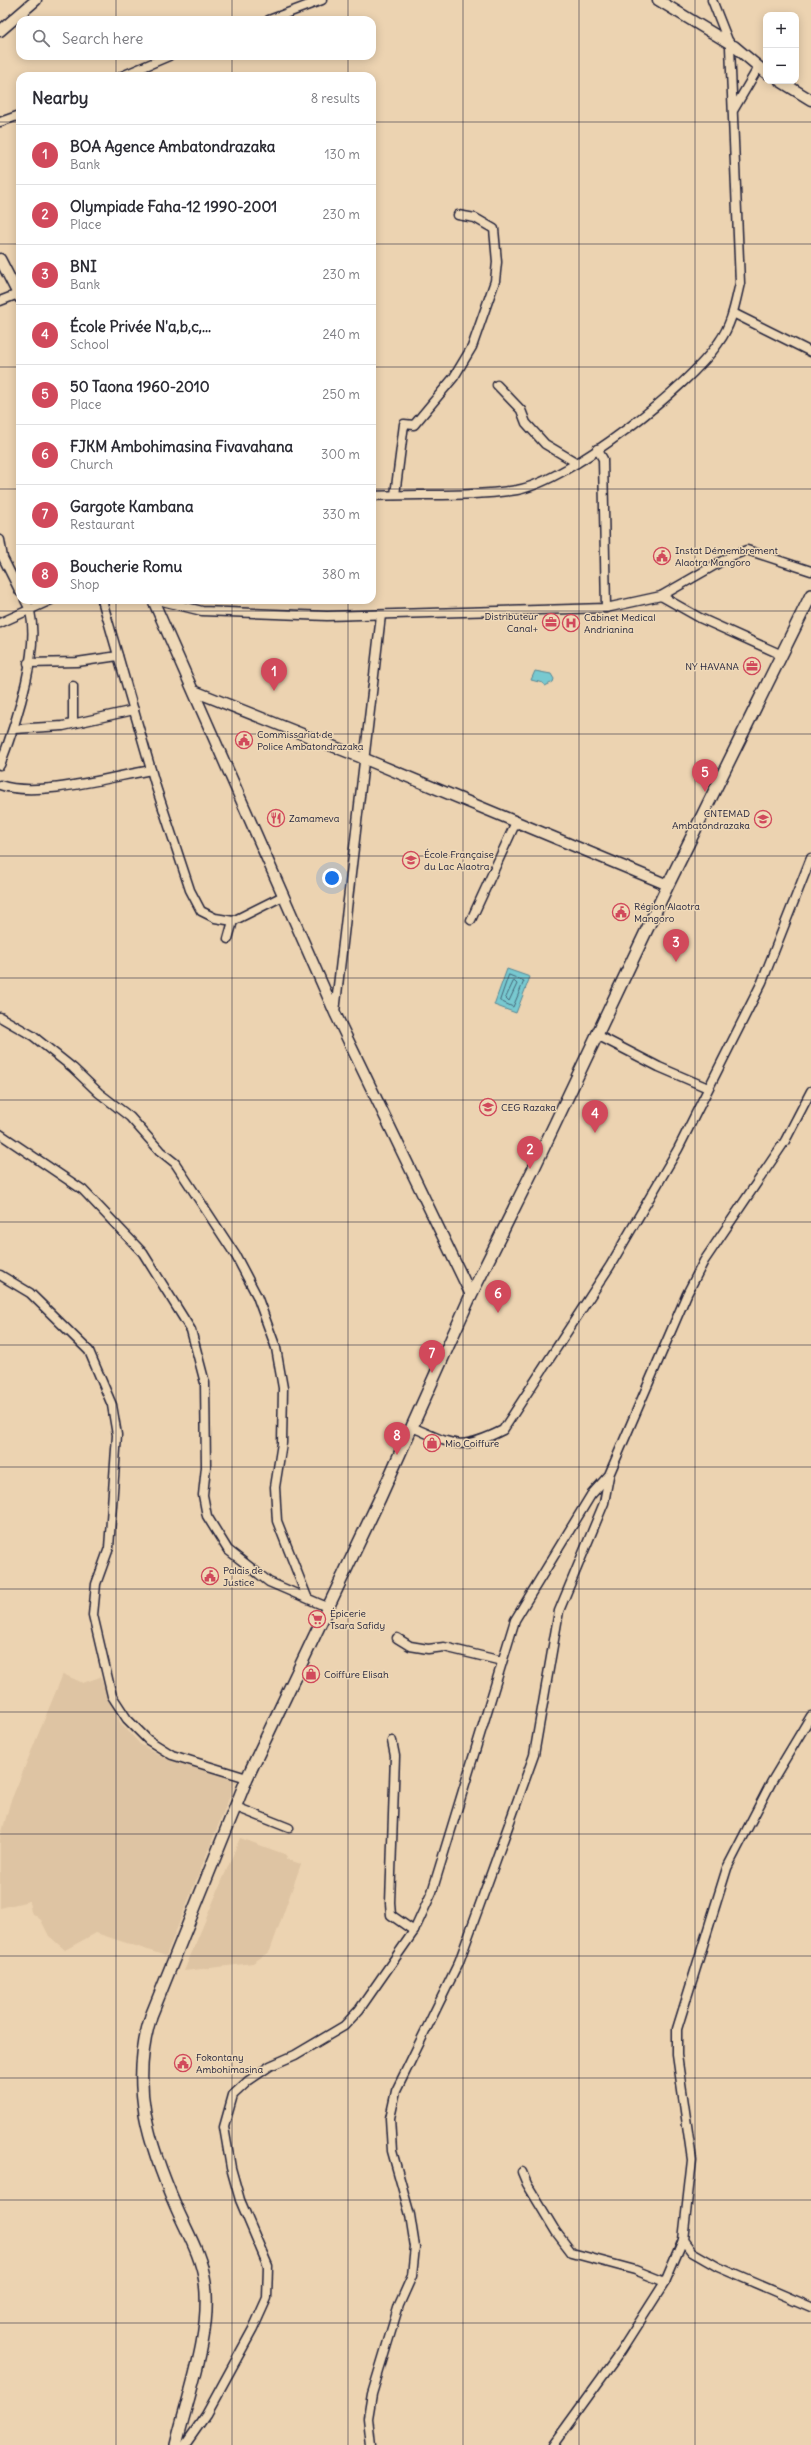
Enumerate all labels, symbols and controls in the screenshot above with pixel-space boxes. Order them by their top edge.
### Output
map controls [763,12,799,84]
button: + [763,12,799,48]
search box [16,16,376,60]
icon: search [30,27,52,49]
text: Search here [62,29,143,48]
button: − [763,48,799,84]
text: Nearby [32,87,88,109]
text: 8 results [311,90,360,107]
text: BOA Agence Ambatondrazaka [70,137,275,156]
text: 1 [42,146,48,163]
text: 130 m [324,146,360,163]
text: Bank [70,156,100,173]
text: Olympiade Faha-12 1990-2001 [70,197,277,216]
text: 2 [41,206,49,223]
text: 230 m [322,206,360,223]
text: Place [70,216,101,233]
text: BNI [70,257,97,276]
text: 3 [41,266,49,283]
text: 230 m [322,266,360,283]
text: Bank [70,276,100,293]
text: École Privée N'a,b,c,... [70,317,211,336]
text: 4 [41,326,49,343]
text: 240 m [323,326,360,343]
text: School [70,336,109,353]
text: 50 Taona 1960-2010 [70,377,210,396]
text: 5 [41,386,49,403]
text: 250 m [322,386,360,403]
text: Place [70,396,101,413]
text: FJKM Ambohimasina Fivavahana [70,437,293,456]
text: 6 [41,446,49,463]
text: 300 m [321,446,360,463]
text: Church [70,456,113,473]
text: Gargote Kambana [70,497,194,516]
text: 7 [42,506,48,523]
text: 330 m [322,506,360,523]
text: Restaurant [70,516,135,533]
place label: Instat Démembrement Alaotra Mangoro [675,544,778,569]
public building icon: Instat Démembrement Alaotra Mangoro [652,546,672,566]
text: Boucherie Romu [70,557,182,576]
text: 8 [41,566,49,583]
text: 380 m [322,566,360,583]
text: Shop [70,576,99,593]
place label: Distributeur Canal+ [485,610,538,635]
place label: Cabinet Medical Andrianina [584,611,655,636]
office icon: Distributeur Canal+ [541,612,561,632]
hospital icon: Cabinet Medical Andrianina [561,613,581,633]
office icon: NY HAVANA [742,656,762,676]
pin: 1 [261,658,287,691]
place label: NY HAVANA [685,660,740,673]
place label: Commissariat de Police Ambatondrazaka [257,728,364,753]
public building icon: Commissariat de Police Ambatondrazaka [234,730,254,750]
pin: 5 [692,759,718,792]
place label: CNTEMAD Ambatondrazaka [672,807,750,832]
restaurant icon: Zamameva [266,808,286,828]
school or university icon: CNTEMAD Ambatondrazaka [753,809,773,829]
place label: Zamameva [289,812,340,825]
place label: École Française du Lac Alaotra [424,848,494,873]
school or university icon: École Française du Lac Alaotra [401,850,421,870]
your location [322,868,342,888]
place label: Région Alaotra Mangoro [634,900,700,925]
public building icon: Région Alaotra Mangoro [611,902,631,922]
pin: 3 [663,929,689,962]
school or university icon: CEG Razaka [478,1097,498,1117]
pin: 4 [582,1100,608,1133]
place label: CEG Razaka [501,1101,556,1114]
pin: 2 [517,1136,543,1169]
pin: 6 [485,1280,511,1313]
pin: 7 [419,1340,445,1373]
pin: 8 [384,1422,410,1455]
shop icon: Mio Coiffure [422,1433,442,1453]
place label: Mio Coiffure [445,1437,499,1450]
place label: Palais de Justice [223,1564,263,1589]
public building icon: Palais de Justice [200,1566,220,1586]
place label: Épicerie Tsara Safidy [330,1607,385,1632]
supermarket icon: Épicerie Tsara Safidy [307,1609,327,1629]
shop icon: Coiffure Elisah [301,1664,321,1684]
place label: Coiffure Elisah [324,1668,389,1681]
place label: Fokontany Ambohimasina [196,2051,263,2076]
public building icon: Fokontany Ambohimasina [173,2053,193,2073]

